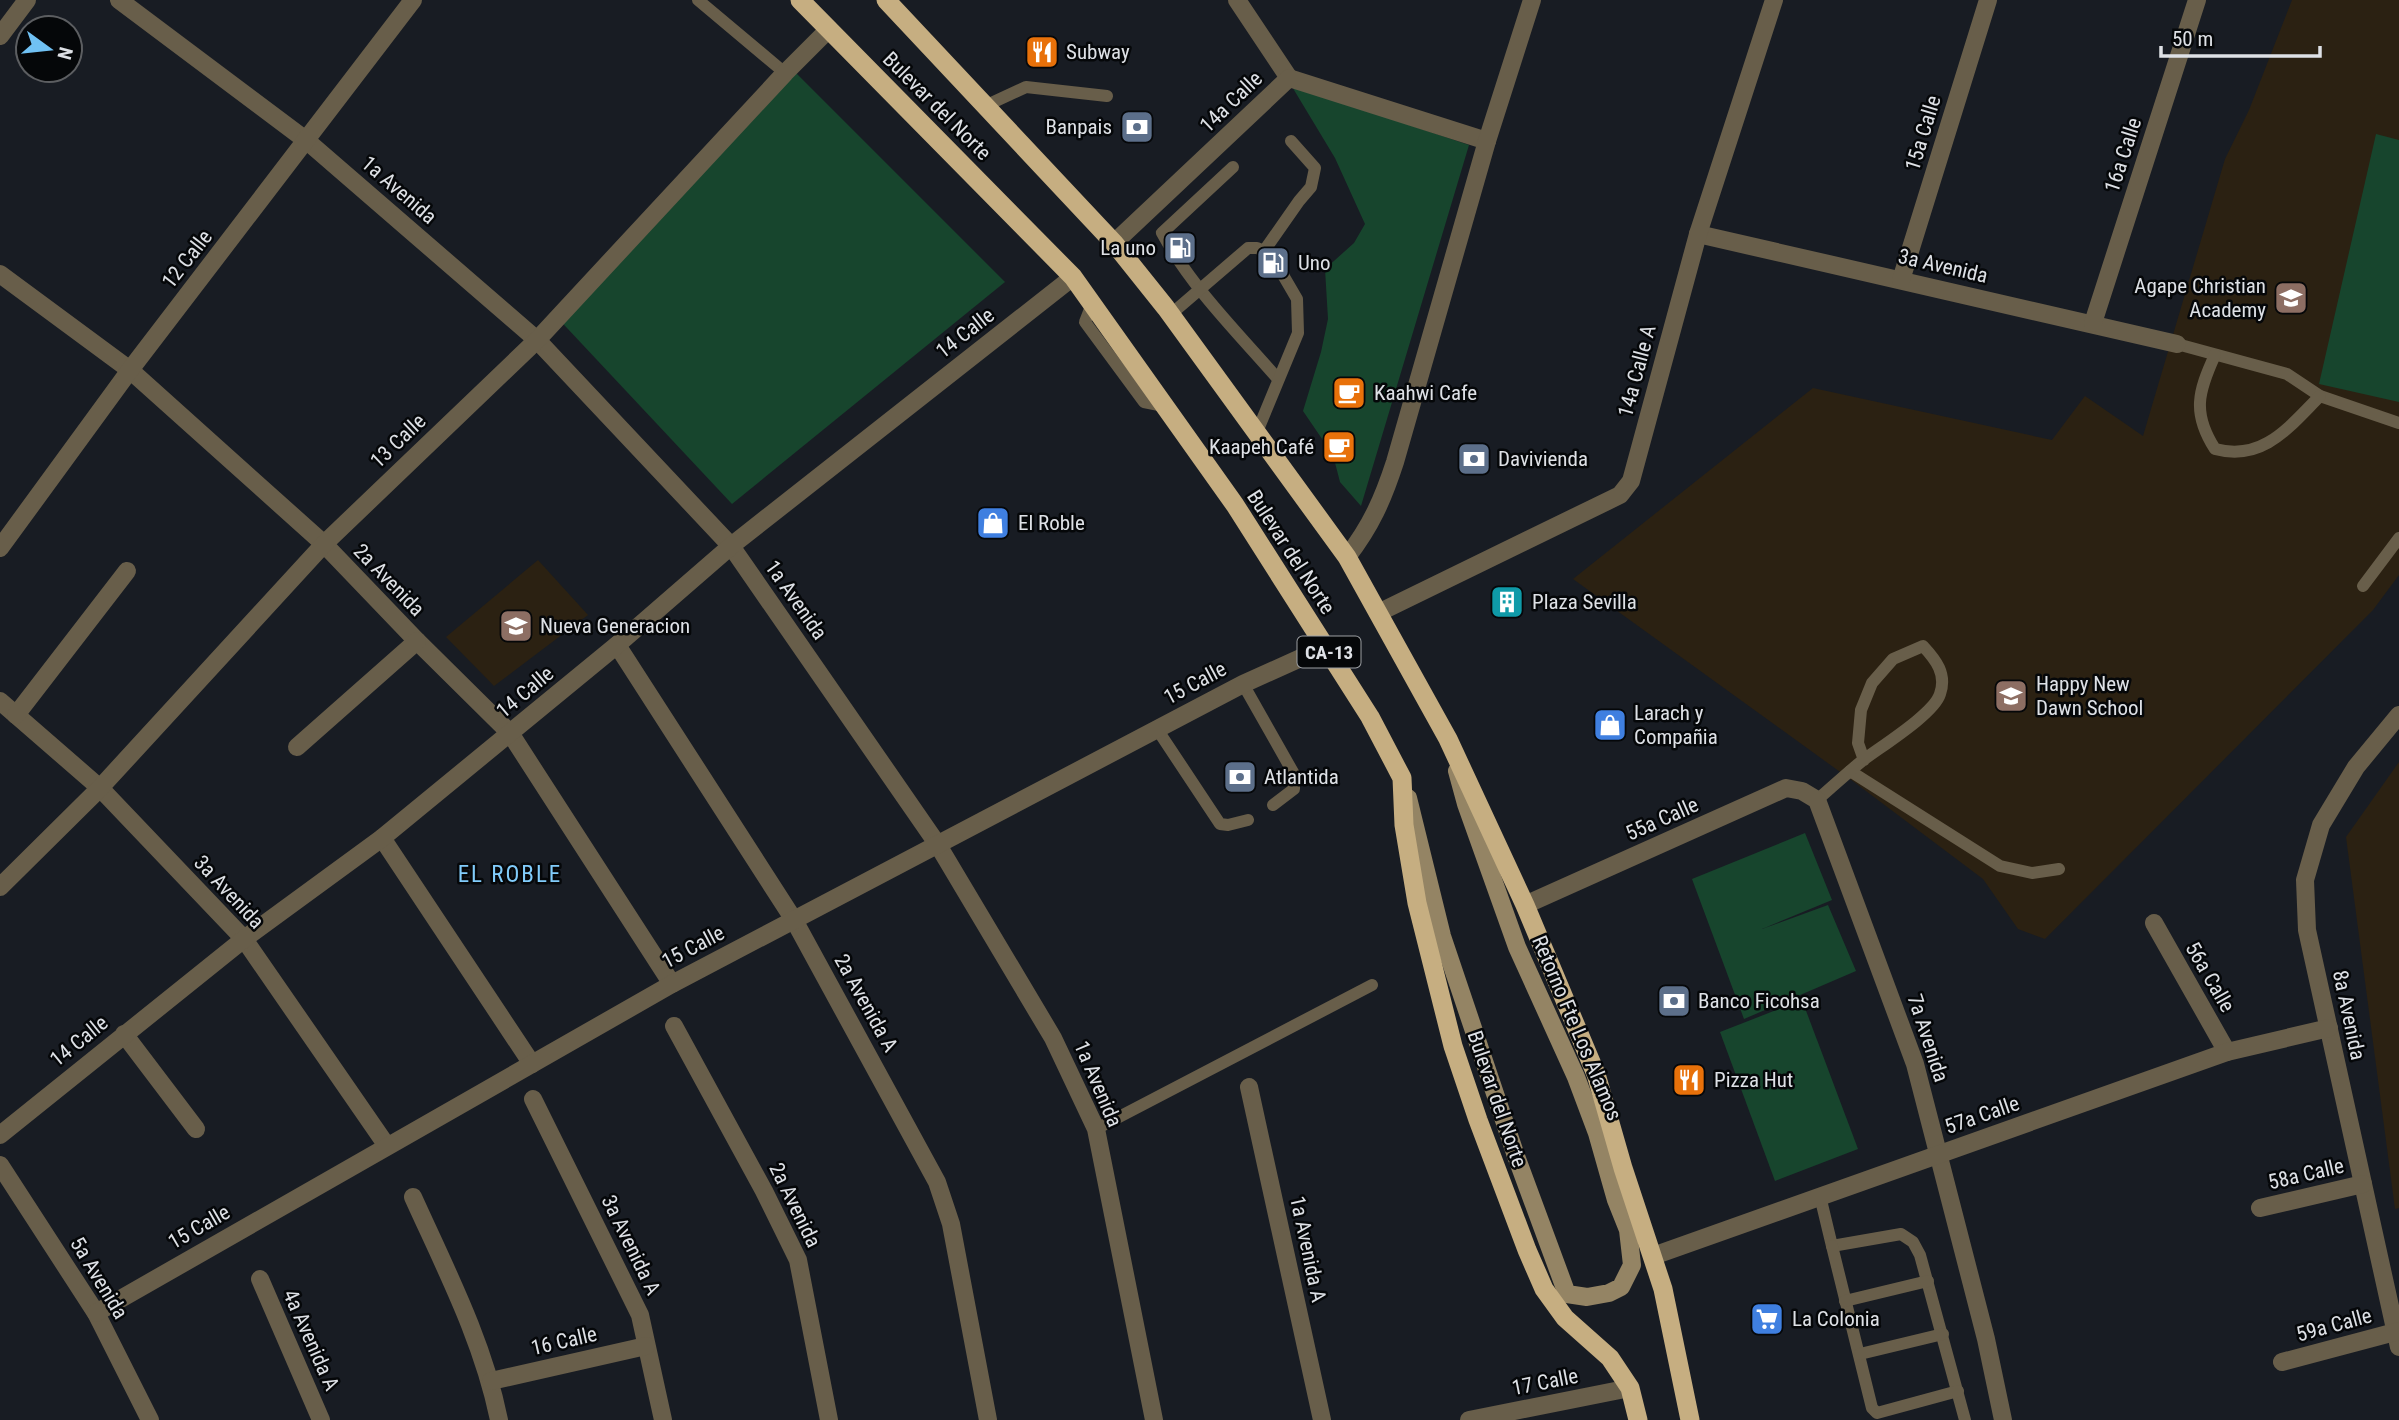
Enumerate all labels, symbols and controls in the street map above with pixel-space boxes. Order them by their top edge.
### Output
north arrow [14,14,84,84]
scale bar [2161,14,2320,58]
text: 50 m [2172,27,2213,51]
restaurant icon: Subway [1023,33,1061,71]
place label: Subway [1066,40,1130,64]
text: N [52,45,78,62]
street label: Bulevar del Norte [878,47,996,165]
street label: 14a Calle [1195,66,1267,137]
street label: 15a Calle [1900,92,1946,173]
bank icon: Banpais [1118,108,1156,146]
place label: Banpais [1045,115,1112,139]
street label: 16a Calle [2100,115,2146,195]
street label: 1a Avenida [357,151,441,229]
street label: 12 Calle [157,225,217,293]
fuel station icon: La uno [1161,229,1199,267]
place label: La uno [1100,236,1156,260]
fuel station icon: Uno [1254,244,1292,282]
street label: 3a Avenida [1896,244,1990,288]
place label: Uno [1298,251,1331,275]
place label: Agape Christian Academy [2134,274,2266,322]
school or university icon: Agape Christian Academy [2272,279,2310,317]
street label: 14 Calle [931,303,999,363]
street label: 14a Calle A [1613,322,1661,420]
cafe icon: Kaahwi Cafe [1330,374,1368,412]
place label: Kaahwi Cafe [1374,381,1477,405]
street label: 13 Calle [366,409,431,473]
cafe icon: Kaapeh Café [1320,428,1358,466]
place label: Kaapeh Café [1209,435,1314,459]
bank icon: Davivienda [1455,440,1493,478]
place label: Davivienda [1498,447,1588,471]
street label: Bulevar del Norte [1242,486,1340,618]
shop icon: El Roble [974,504,1012,542]
place label: El Roble [1018,511,1085,535]
street label: 2a Avenida [349,539,429,621]
street label: 1a Avenida [760,556,832,644]
building icon: Plaza Sevilla [1488,583,1526,621]
place label: Plaza Sevilla [1532,590,1637,614]
school or university icon: Nueva Generacion [497,607,535,645]
place label: Nueva Generacion [540,614,690,638]
road number: CA-13 [1298,636,1360,667]
street label: 15 Calle [1160,657,1230,709]
street label: 14 Calle [492,661,558,723]
place label: Happy New Dawn School [2036,672,2143,720]
school or university icon: Happy New Dawn School [1992,677,2030,715]
place label: Larach y Compañia [1634,701,1718,749]
shop icon: Larach y Compañia [1591,706,1629,744]
bank icon: Atlantida [1221,758,1259,796]
place label: Atlantida [1264,765,1339,789]
street label: 55a Calle [1622,792,1702,846]
street label: 3a Avenida [189,851,269,933]
district label: EL ROBLE [458,861,562,888]
street label: 15 Calle [658,921,728,973]
street label: Retorno Fte Los Alamos [1527,932,1627,1124]
street label: 56a Calle [2180,938,2240,1017]
street label: 2a Avenida A [829,950,903,1056]
street label: 8a Avenida [2328,968,2370,1062]
bank icon: Banco Ficohsa [1655,982,1693,1020]
place label: Banco Ficohsa [1698,989,1820,1013]
street label: 7a Avenida [1903,991,1953,1085]
street label: 14 Calle [45,1010,113,1071]
street label: Bulevar del Norte [1462,1028,1532,1170]
street label: 1a Avenida [1069,1037,1127,1131]
restaurant icon: Pizza Hut [1670,1061,1708,1099]
place label: Pizza Hut [1714,1068,1793,1092]
street label: 57a Calle [1942,1091,2022,1139]
street label: 58a Calle [2266,1154,2346,1194]
street label: 2a Avenida [764,1159,826,1251]
street label: 3a Avenida A [597,1191,665,1299]
street label: 1a Avenida A [1285,1194,1331,1304]
street label: 15 Calle [164,1200,234,1254]
street label: 5a Avenida [65,1233,133,1323]
street label: 4a Avenida A [278,1286,344,1394]
supermarket icon: La Colonia [1748,1300,1786,1338]
street label: 59a Calle [2294,1303,2374,1347]
place label: La Colonia [1792,1307,1880,1331]
street label: 16 Calle [529,1322,599,1360]
street label: 17 Calle [1510,1364,1580,1400]

